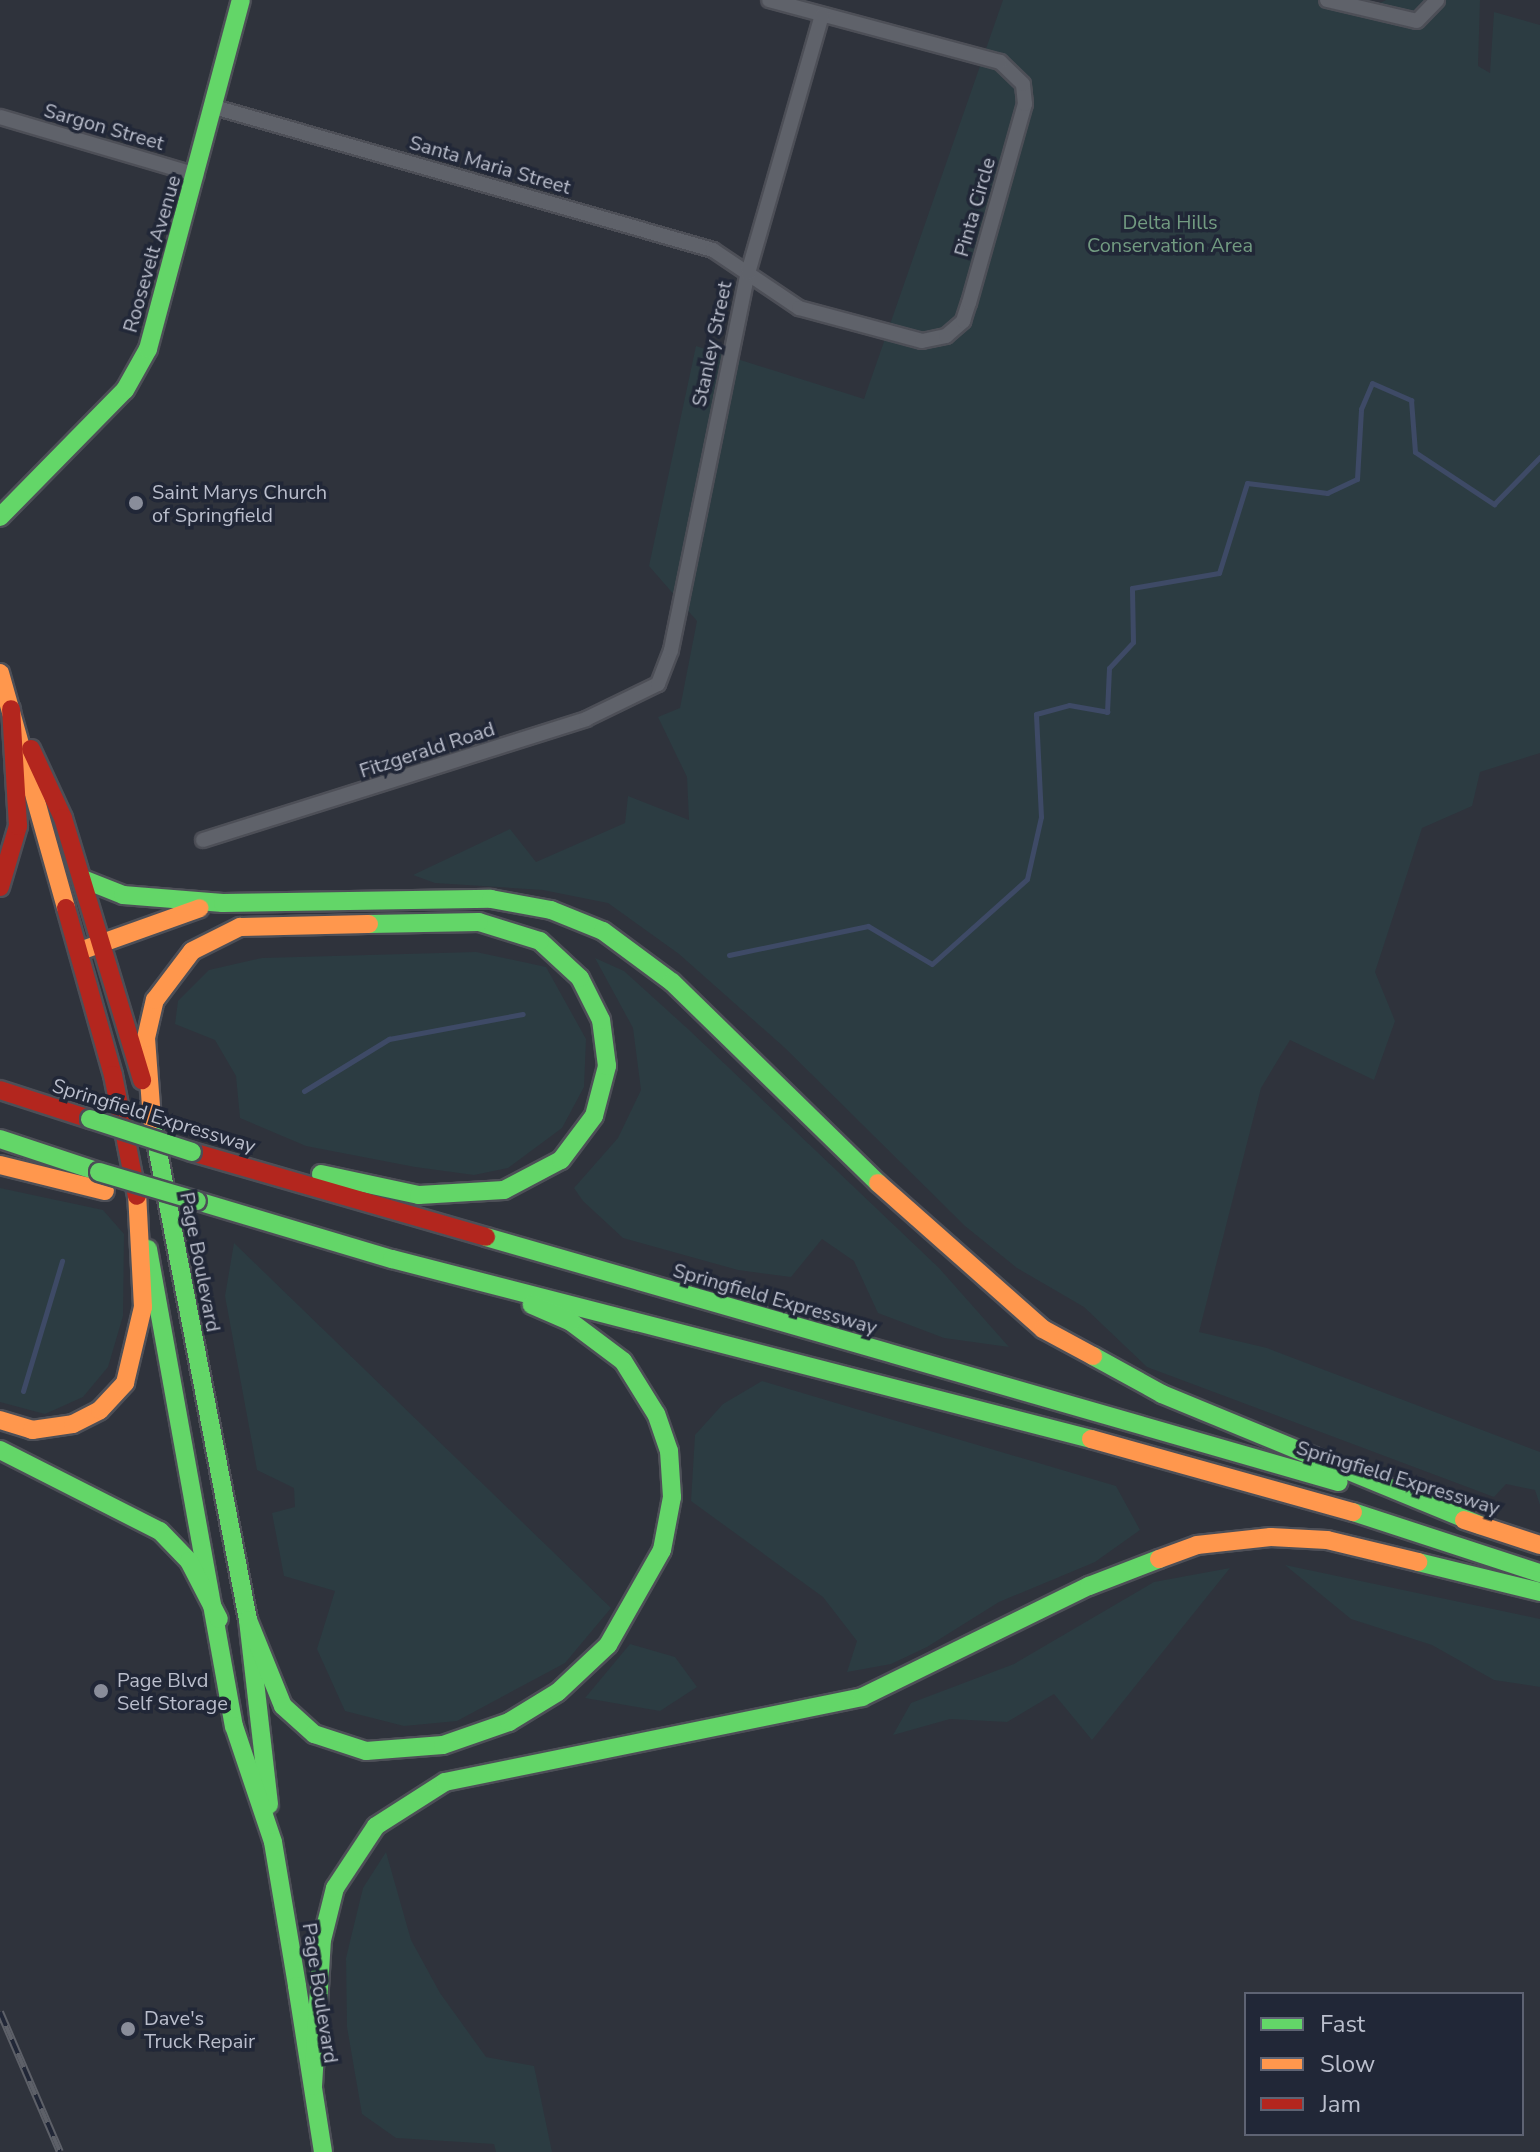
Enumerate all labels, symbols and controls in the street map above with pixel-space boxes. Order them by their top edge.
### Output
street label: Sargon Street [41,98,167,156]
street label: Santa Maria Street [407,130,573,200]
street label: Pinta Circle [949,155,1001,259]
street label: Roosevelt Avenue [118,173,186,335]
park label: Delta Hills Conservation Area [1087,210,1253,257]
street label: Stanley Street [687,279,737,409]
place label: Saint Marys Church of Springfield [152,480,327,527]
marker: Saint Marys Church of Springfield [127,494,145,512]
street label: Fitzgerald Road [356,717,498,783]
street label: Springfield Expressway [50,1074,258,1158]
street label: Page Boulevard [175,1190,225,1334]
street label: Springfield Expressway [670,1258,880,1340]
street label: Springfield Expressway [1294,1436,1502,1520]
place label: Page Blvd Self Storage [117,1668,228,1715]
marker: Page Blvd Self Storage [92,1682,110,1700]
street label: Page Boulevard [297,1921,343,2065]
legend [1244,1992,1524,2136]
place label: Dave's Truck Repair [144,2006,255,2053]
text: Fast [1320,2008,1365,2040]
marker: Dave's Truck Repair [119,2020,137,2038]
text: Slow [1320,2048,1375,2080]
text: Jam [1320,2088,1361,2120]

